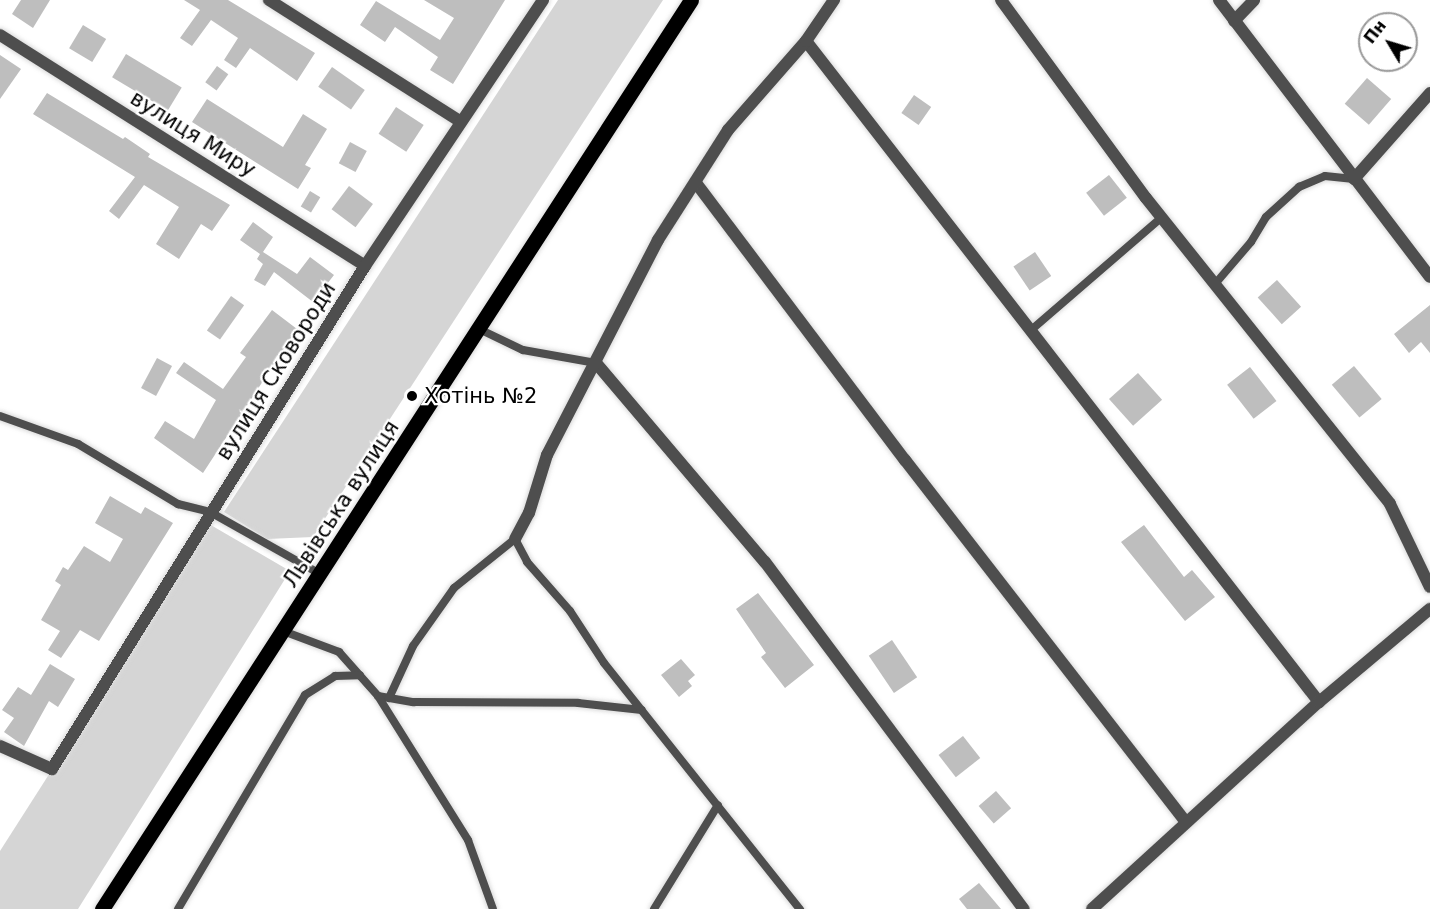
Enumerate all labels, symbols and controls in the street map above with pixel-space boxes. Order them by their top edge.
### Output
north arrow [1358,12,1418,72]
text: Пн [1360,16,1390,47]
street label: вулиця Миру [126,85,260,183]
street label: вулиця Сковороди [211,277,341,465]
place label: Хотінь №2 [424,383,537,409]
marker: Хотінь №2 [405,389,419,403]
street label: Львівська вулиця [278,416,404,592]

